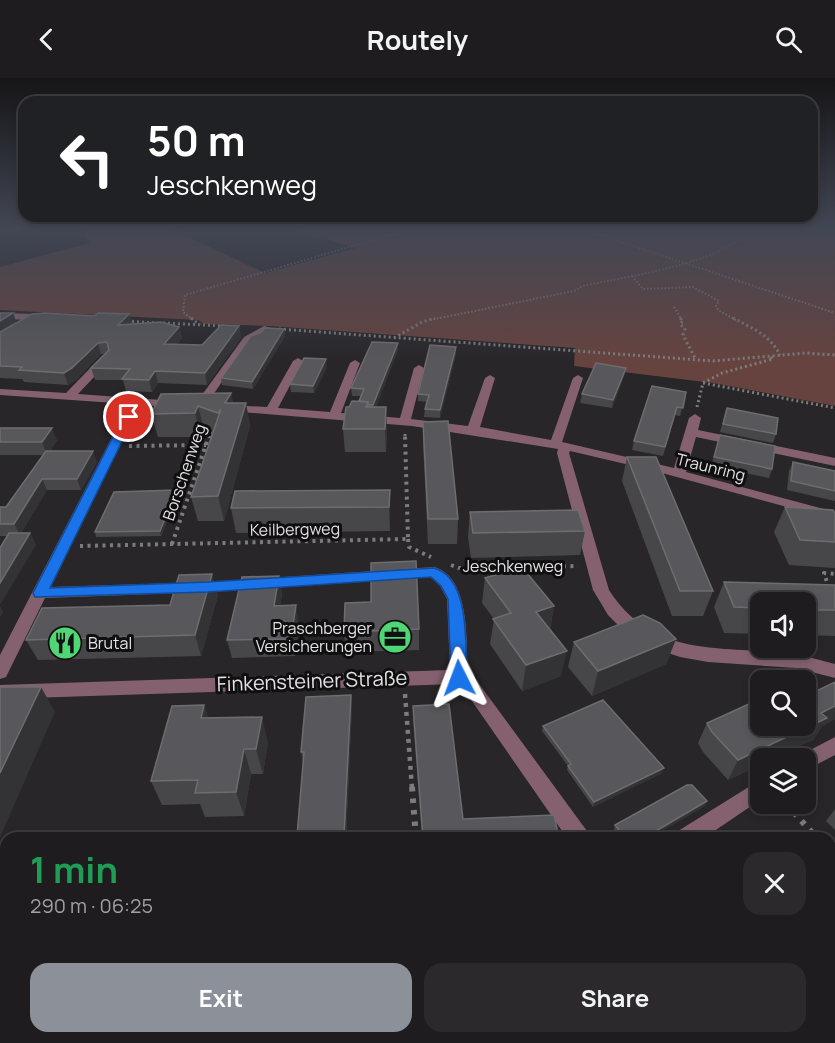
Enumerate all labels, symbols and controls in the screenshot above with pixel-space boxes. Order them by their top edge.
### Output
text: Routely [367,21,468,58]
icon: back [30,23,63,56]
icon: search [772,23,805,56]
text: 50 m [147,111,245,169]
icon: left [48,120,126,198]
text: Jeschkenweg [147,166,317,203]
pin [103,391,154,442]
icon: arrive [112,400,145,433]
street label: Borschenweg [157,421,211,523]
street label: Traunring [674,448,748,486]
street label: Keilbergweg [250,517,340,541]
street label: Jeschkenweg [463,555,563,577]
map controls [750,592,816,814]
button: sound [750,592,816,658]
place label: Praschberger Versicherungen [256,617,372,657]
office icon: Praschberger Versicherungen [377,619,413,655]
restaurant icon: Brutal [47,625,83,661]
place label: Brutal [88,632,132,654]
position arrow [427,646,491,710]
street label: Finkensteiner Straße [216,664,408,697]
button: search [750,670,816,736]
button: layers [750,748,816,814]
text: 1 min [30,845,118,894]
button: close [743,852,806,915]
text: 290 m · 06:25 [30,892,153,919]
button: Exit [30,963,412,1032]
button: Share [424,963,806,1032]

